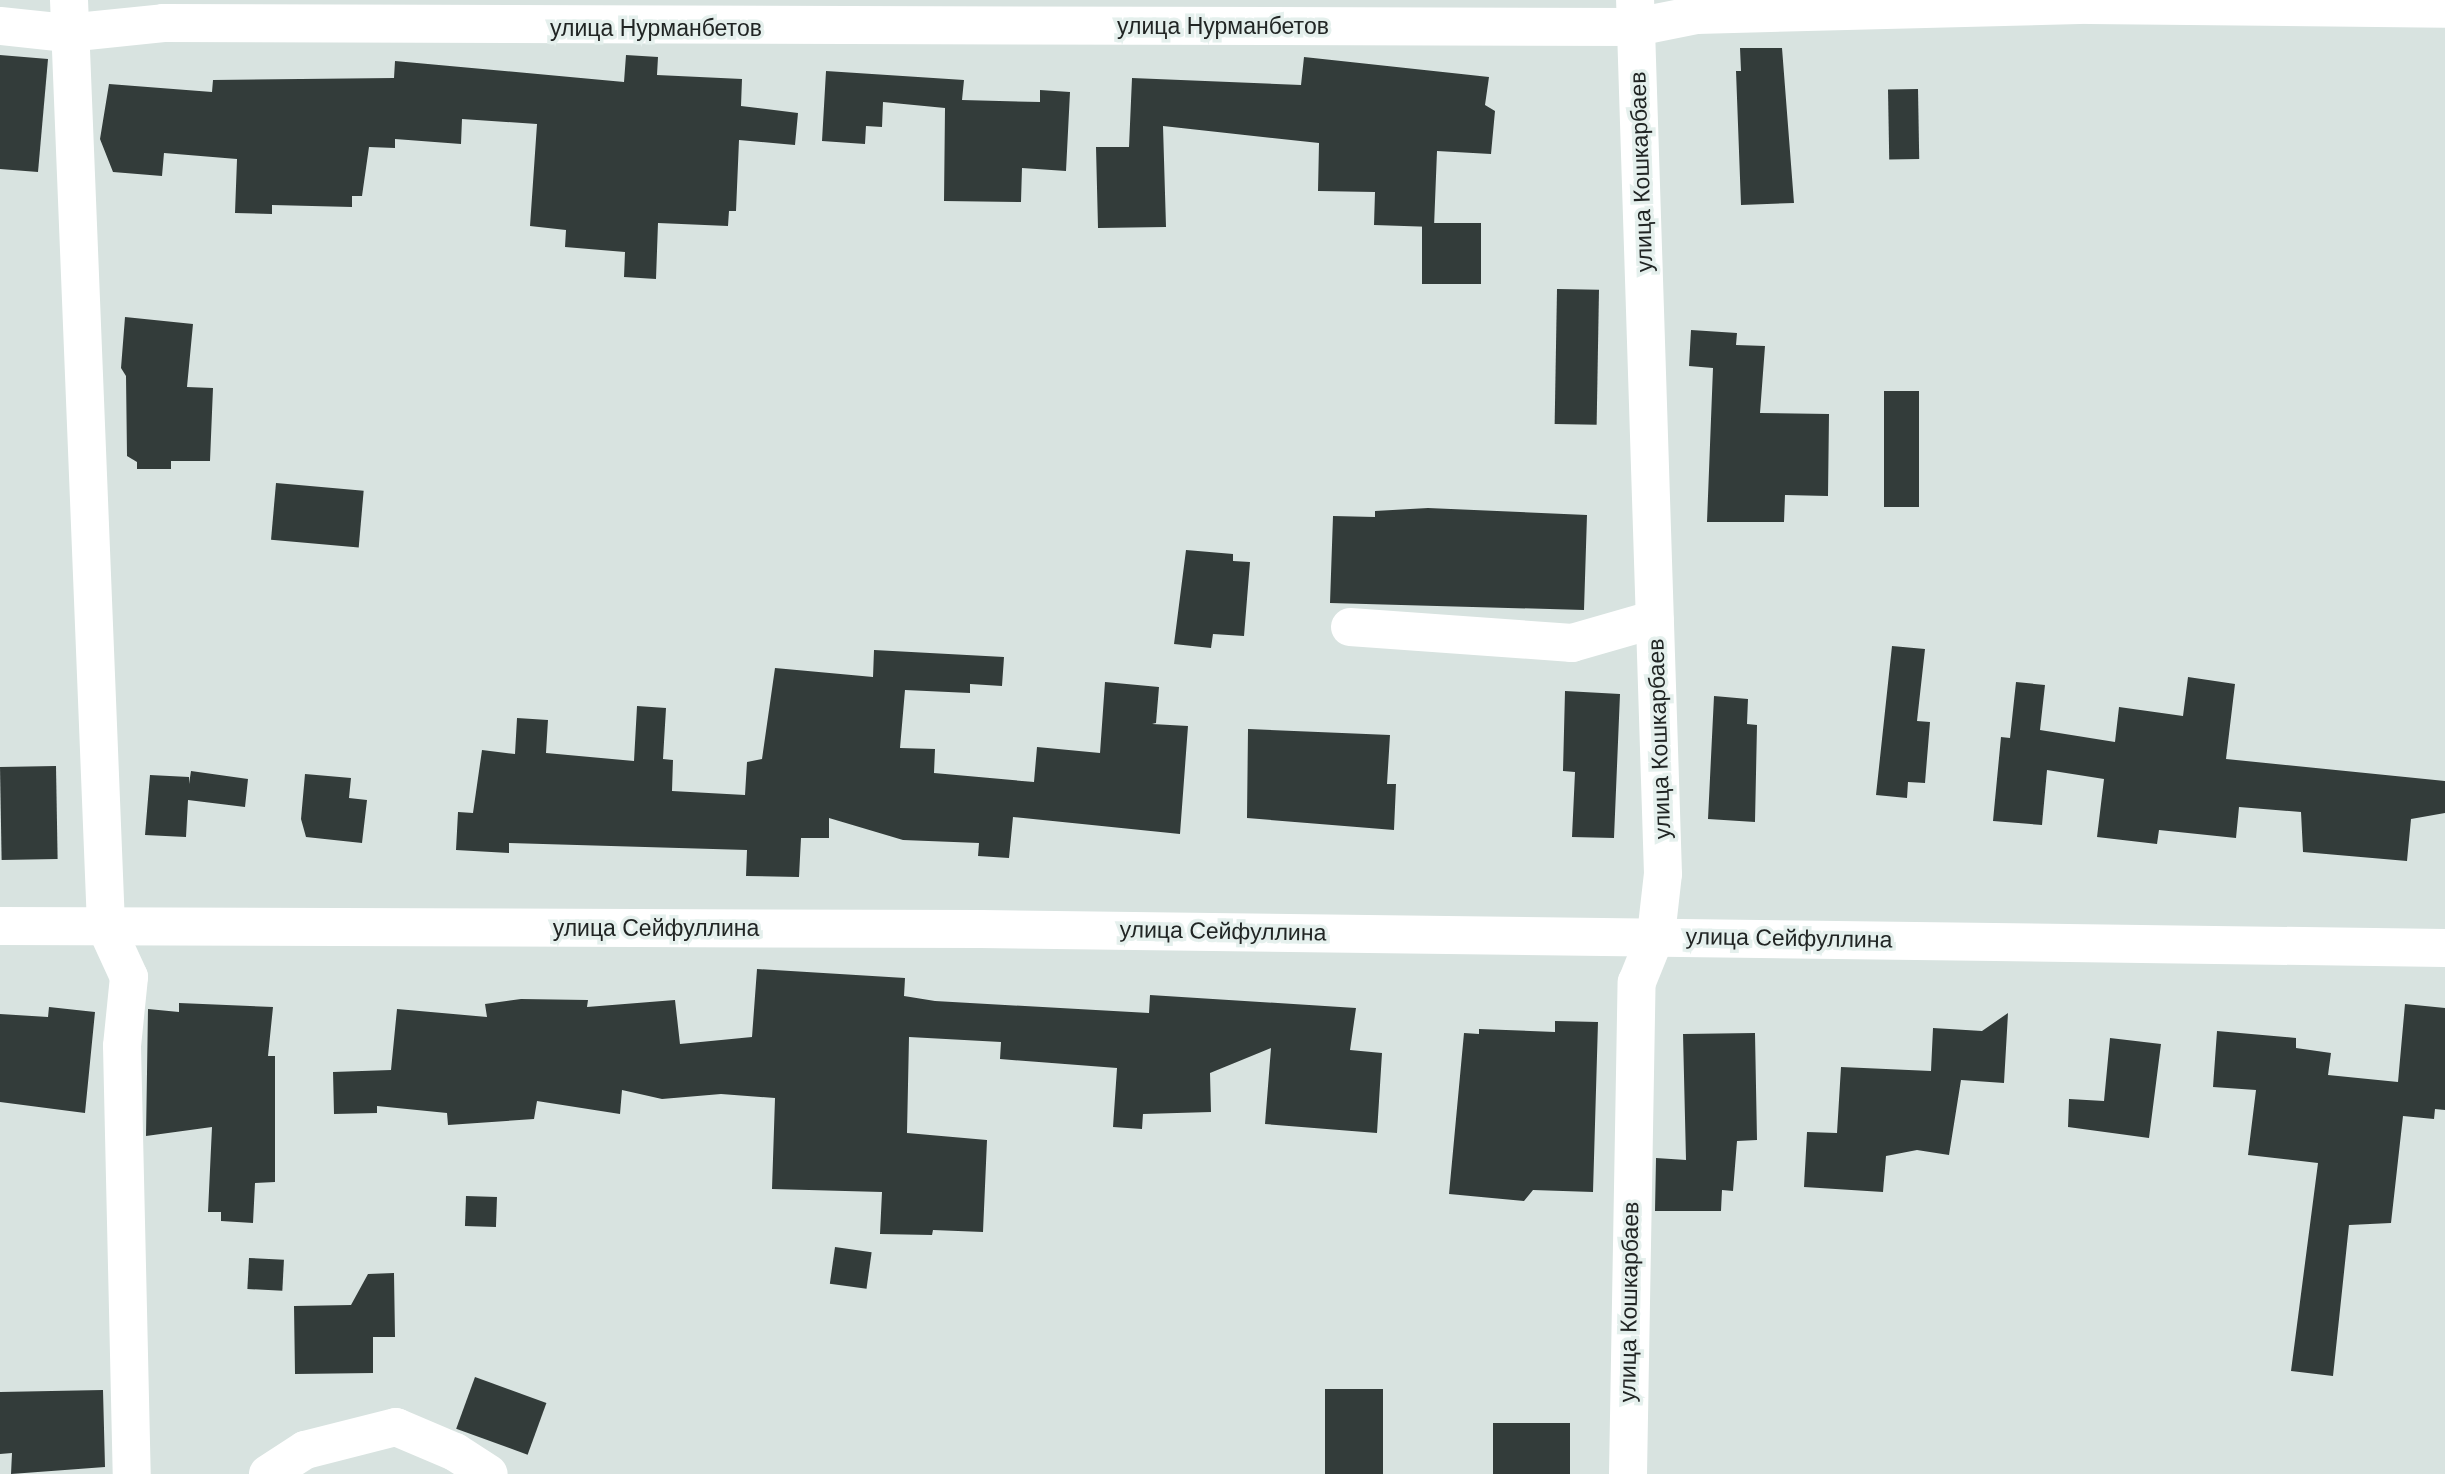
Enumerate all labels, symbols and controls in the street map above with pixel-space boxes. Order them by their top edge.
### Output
street label: улица Нурманбетов [1117,12,1329,40]
street label: улица Нурманбетов [550,14,762,42]
street label: улица Кошкарбаев [1624,71,1658,273]
street label: улица Кошкарбаев [1642,638,1676,840]
street label: улица Сейфуллина [553,914,759,942]
street label: улица Сейфуллина [1119,915,1327,947]
street label: улица Сейфуллина [1685,922,1893,954]
street label: улица Кошкарбаев [1613,1201,1645,1403]

